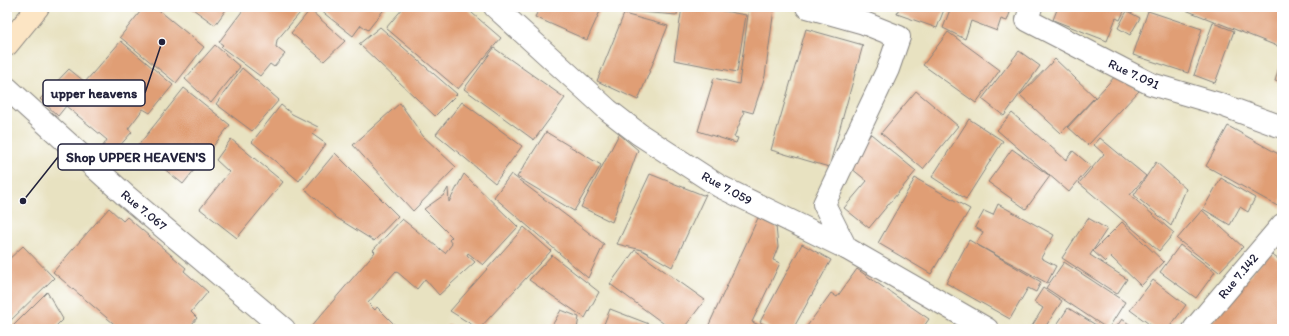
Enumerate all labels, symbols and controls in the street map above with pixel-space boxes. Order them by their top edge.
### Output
street label: Rue 7.091 [1106,56,1162,92]
callout: upper heavens [43,80,145,106]
text: upper heavens [50,85,137,102]
callout: Shop UPPER HEAVEN'S [58,144,214,170]
text: Shop UPPER HEAVEN'S [66,149,206,166]
street label: Rue 7.059 [699,168,755,208]
street label: Rue 7.067 [118,187,170,234]
street label: Rue 7.142 [1215,250,1261,302]

